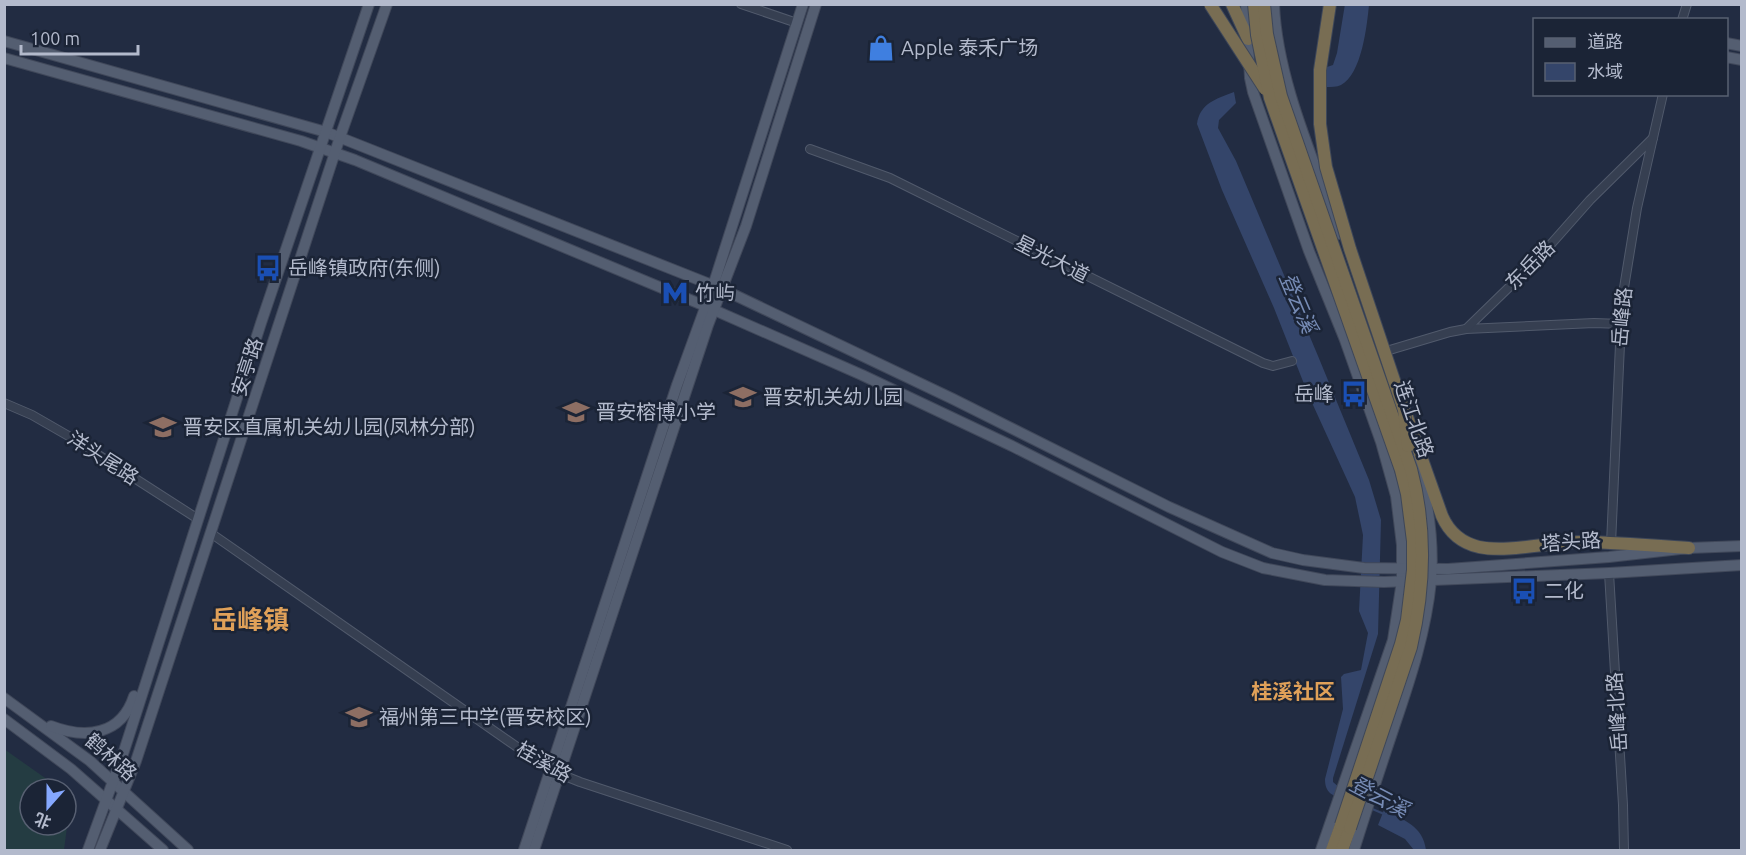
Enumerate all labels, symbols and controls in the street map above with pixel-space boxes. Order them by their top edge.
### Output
scale bar [21,18,138,56]
legend [1533,18,1728,96]
text: 100 m [30,28,80,48]
text: 道路 [1587,31,1623,51]
shop icon: Apple 泰禾广场 [866,33,896,63]
place label: Apple 泰禾广场 [901,36,1038,59]
text: 水域 [1587,61,1623,81]
street label: 星光大道 [1011,230,1093,287]
street label: 东岳路 [1500,235,1559,294]
bus stop icon: 岳峰镇政府(东侧) [253,253,283,283]
place label: 岳峰镇政府(东侧) [288,256,441,279]
water label: 登云溪 [1276,269,1323,338]
metro station icon: 竹屿 [660,278,690,308]
place label: 竹屿 [695,281,735,304]
street label: 岳峰路 [1607,286,1636,348]
street label: 安亭路 [226,335,267,399]
street label: 连江北路 [1391,377,1438,460]
bus stop icon: 岳峰 [1339,379,1369,409]
school or university icon: 晋安机关幼儿园 [728,382,758,412]
place label: 岳峰 [1294,382,1334,405]
place label: 晋安机关幼儿园 [763,385,903,408]
school or university icon: 晋安榕博小学 [561,397,591,427]
place label: 晋安榕博小学 [596,400,716,423]
school or university icon: 晋安区直属机关幼儿园(凤林分部) [148,412,178,442]
place label: 晋安区直属机关幼儿园(凤林分部) [183,415,476,438]
street label: 洋头尾路 [63,426,143,489]
street label: 塔头路 [1540,528,1602,555]
bus stop icon: 二化 [1509,576,1539,606]
place label: 二化 [1544,579,1584,602]
district label: 岳峰镇 [211,605,289,634]
street label: 岳峰北路 [1602,671,1631,753]
district label: 桂溪社区 [1251,679,1335,703]
school or university icon: 福州第三中学(晋安校区) [344,702,374,732]
place label: 福州第三中学(晋安校区) [379,705,592,728]
street label: 鹤林路 [81,728,142,785]
street label: 桂溪路 [513,737,576,787]
water label: 登云溪 [1346,771,1415,822]
north arrow [18,777,78,837]
text: 北 [32,810,53,832]

